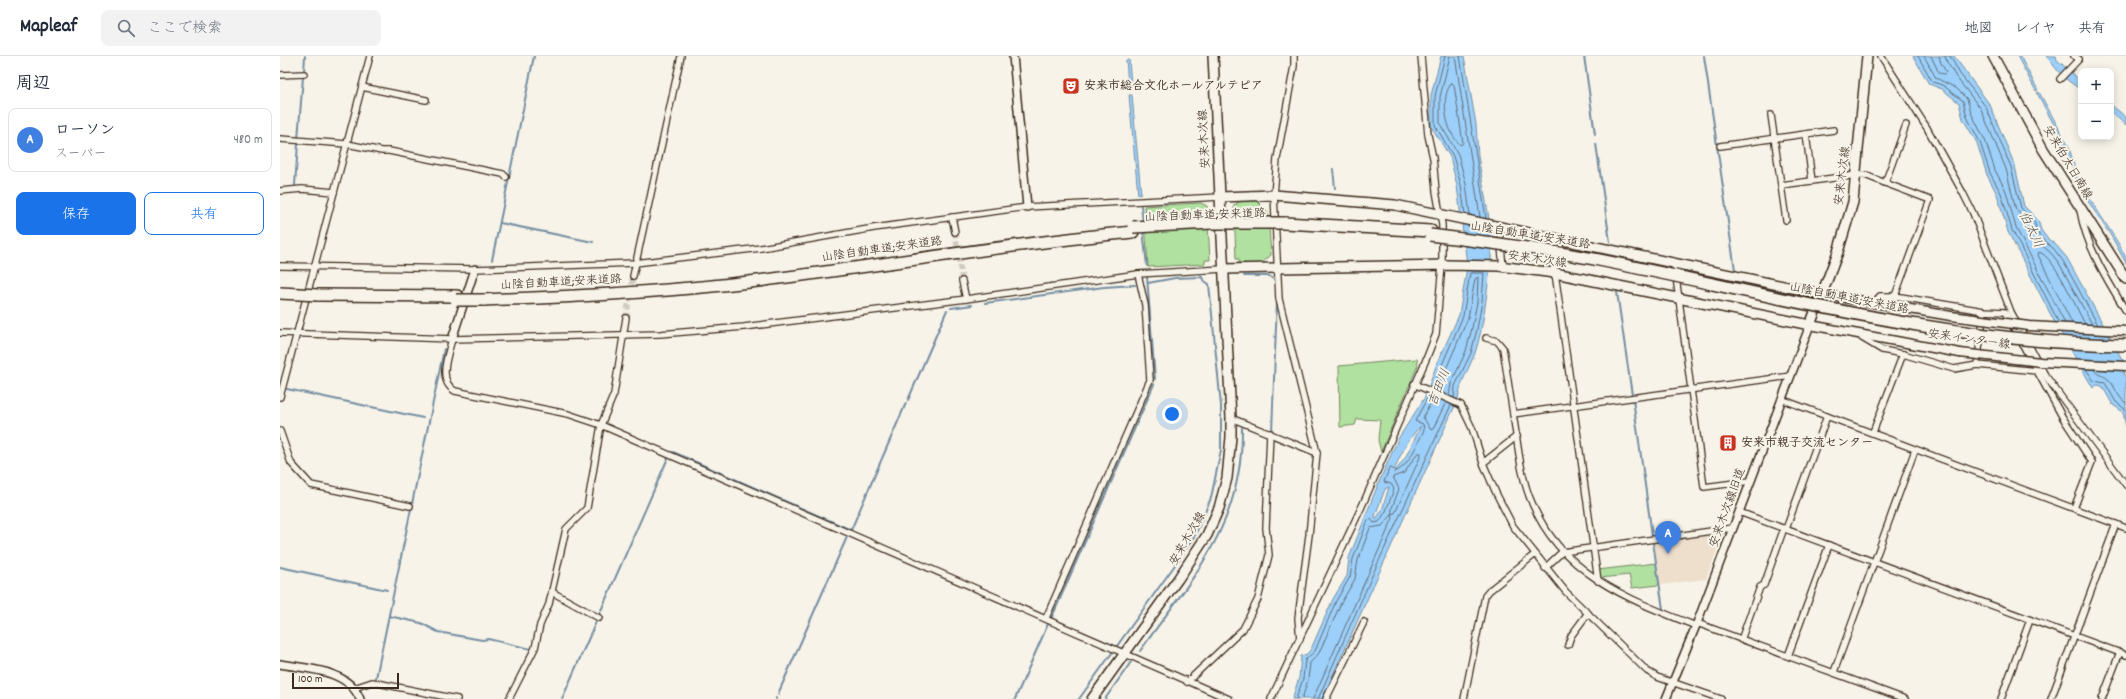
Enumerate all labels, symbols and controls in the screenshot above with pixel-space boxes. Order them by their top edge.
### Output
search box [101,10,381,46]
text: Mapleaf [20,14,77,41]
icon: search [115,17,137,39]
text: ここで検索 [147,18,222,40]
text: 地図 [1965,19,1993,39]
text: レイヤ [2015,19,2056,39]
text: 共有 [2078,19,2106,39]
map controls [2078,68,2114,140]
button: + [2078,68,2114,104]
text: 周辺 [16,73,50,97]
theatre icon: 安来市総合文化ホールアルテピア [1061,76,1081,96]
place label: 安来市総合文化ホールアルテピア [1084,78,1263,95]
button: − [2078,104,2114,140]
street label: 安来木次線 [1195,109,1215,169]
text: ローソン [55,120,115,142]
street label: 安来伯太日南線 [2038,123,2096,203]
text: A [26,131,34,150]
text: 480 m [233,131,263,150]
text: スーパー [55,145,106,164]
street label: 安来木次線 [1831,145,1855,207]
button: 保存 [16,192,136,235]
button: 共有 [144,192,264,235]
street label: 山陰自動車道;安来道路 [1144,205,1266,227]
water label: 伯太川 [2013,208,2047,252]
street label: 山陰自動車道;安来道路 [1468,218,1592,254]
street label: 山陰自動車道;安来道路 [820,233,944,267]
street label: 安来木次線 [1506,247,1568,273]
street label: 山陰自動車道;安来道路 [500,271,622,295]
street label: 山陰自動車道;安来道路 [1788,279,1910,319]
street label: 安来インター線 [1926,326,2012,354]
water label: 吉田川 [1424,366,1456,410]
your location [1162,404,1182,424]
building icon: 安来市親子交流センター [1718,433,1738,453]
place label: 安来市親子交流センター [1741,435,1873,452]
street label: 安来木次線旧道 [1706,466,1750,550]
street label: 安来木次線 [1166,509,1210,569]
pin: A [1655,521,1681,554]
scale bar [292,671,399,690]
text: 100 m [298,672,322,688]

